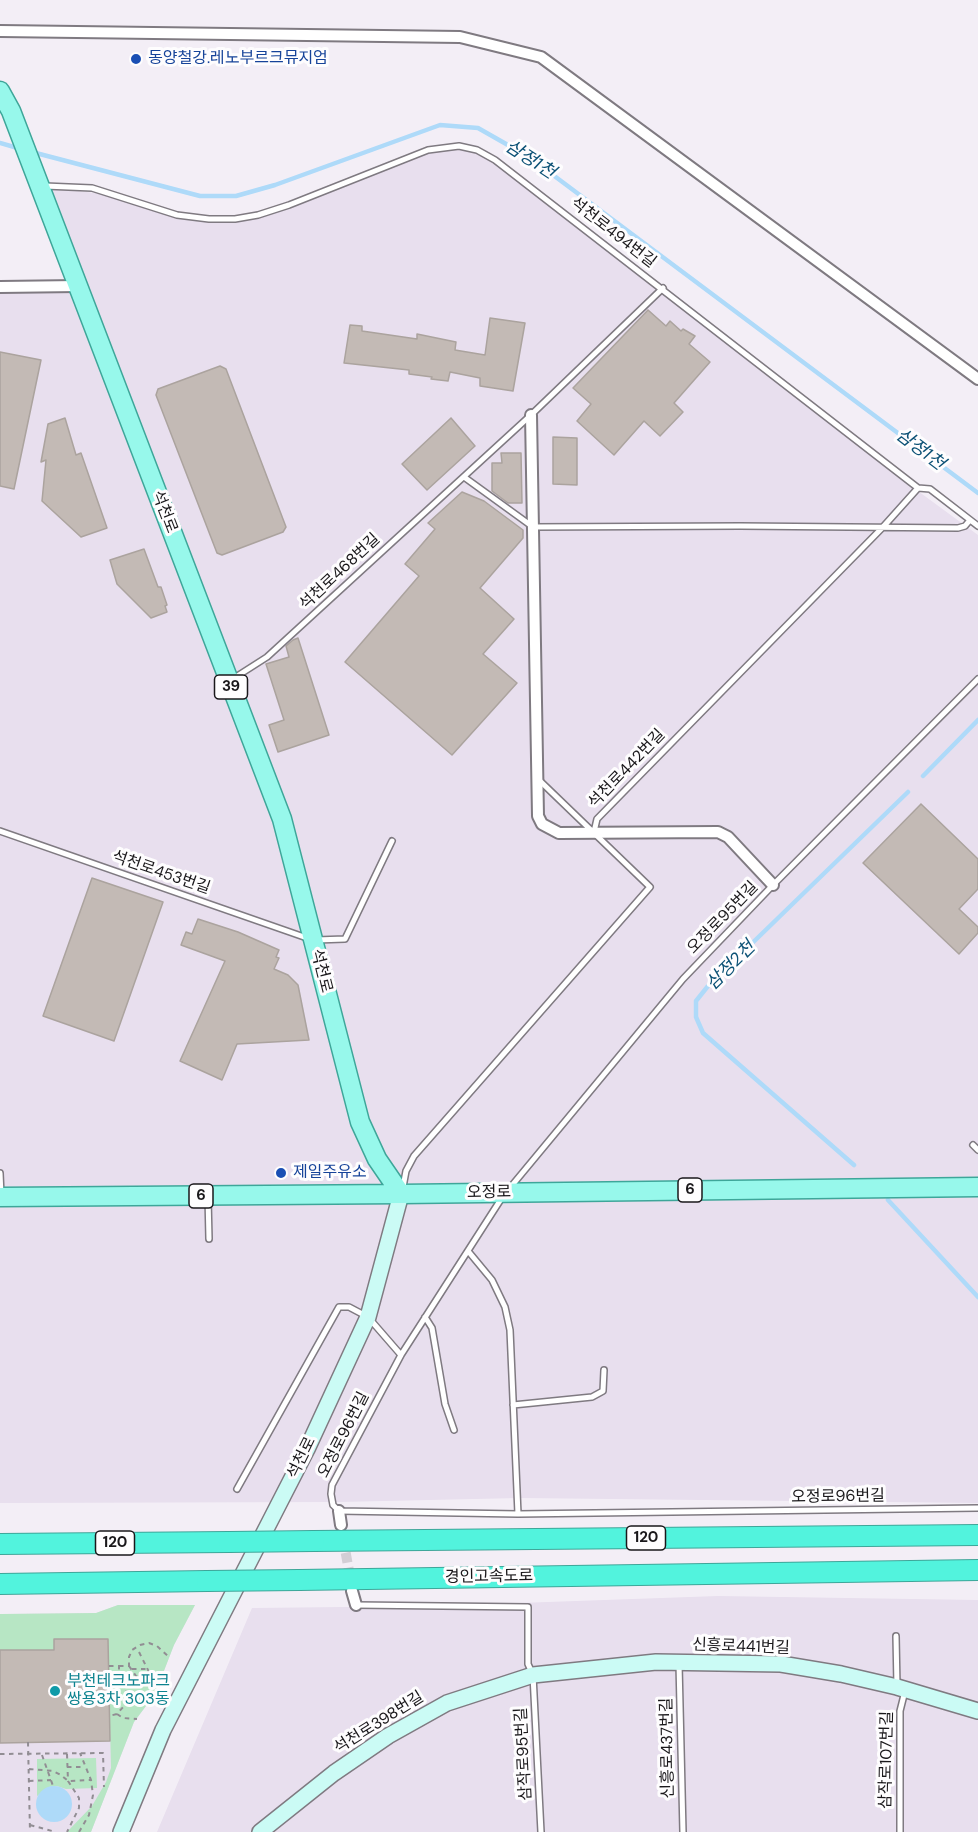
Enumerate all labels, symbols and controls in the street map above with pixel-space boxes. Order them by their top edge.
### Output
place label: 동양철강.레노부르크뮤지엄 [148,49,328,69]
marker: 동양철강.레노부르크뮤지엄 [129,52,143,66]
water label: 삼정1천 [501,136,559,184]
street label: 석천로494번길 [566,194,660,272]
water label: 삼정1천 [891,425,949,475]
street label: 석천로 [147,488,181,536]
street label: 석천로468번길 [296,530,384,614]
road number: 39 [214,675,248,699]
street label: 석천로442번길 [585,726,669,812]
street label: 석천로453번길 [109,847,213,899]
street label: 오정로95번길 [684,878,762,958]
water label: 삼정2천 [702,937,760,995]
street label: 석천로 [306,947,336,995]
place label: 제일주유소 [293,1163,367,1183]
marker: 제일주유소 [274,1166,288,1180]
road number: 6 [678,1178,702,1202]
street label: 오정로 [467,1183,511,1203]
road number: 6 [189,1184,213,1208]
street label: 오정로96번길 [314,1389,374,1481]
street label: 석천로 [284,1434,320,1482]
street label: 오정로96번길 [791,1487,885,1507]
road number: 120 [626,1526,666,1550]
road number: 120 [96,1531,134,1555]
street label: 경인고속도로 [445,1567,533,1587]
street label: 신흥로441번길 [692,1636,790,1658]
place label: 부천테크노파크 쌍용3차 303동 [67,1672,170,1710]
marker: 부천테크노파크 쌍용3차 303동 [48,1684,62,1698]
street label: 석천로398번길 [331,1688,427,1758]
street label: 신흥로437번길 [658,1697,678,1799]
street label: 삼작로95번길 [512,1707,536,1801]
street label: 삼작로107번길 [877,1711,897,1809]

